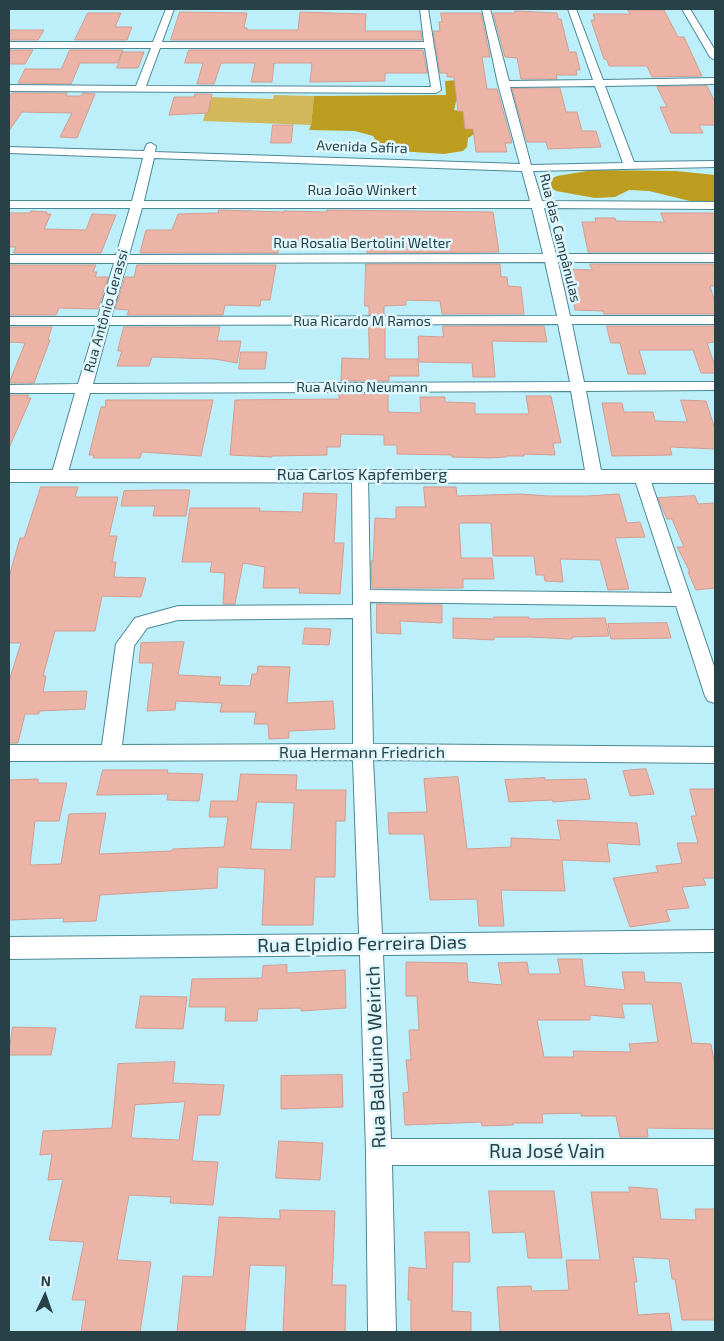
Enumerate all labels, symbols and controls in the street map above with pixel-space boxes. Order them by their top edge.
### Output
street label: Avenida Safira [316,137,408,157]
street label: Rua das Campânulas [536,172,584,304]
street label: Rua João Winkert [307,182,417,198]
street label: Rua Rosalia Bertolini Welter [273,235,451,251]
street label: Rua Antônio Gerassi [80,247,132,375]
street label: Rua Ricardo M Ramos [293,313,431,329]
street label: Rua Alvino Neumann [296,379,428,395]
street label: Rua Carlos Kapfemberg [277,465,447,485]
street label: Rua Hermann Friedrich [279,743,445,763]
street label: Rua Elpidio Ferreira Dias [257,931,467,957]
street label: Rua Balduino Weirich [361,965,391,1149]
street label: Rua José Vain [489,1141,605,1163]
north arrow [20,1271,70,1321]
text: N [40,1272,51,1289]

